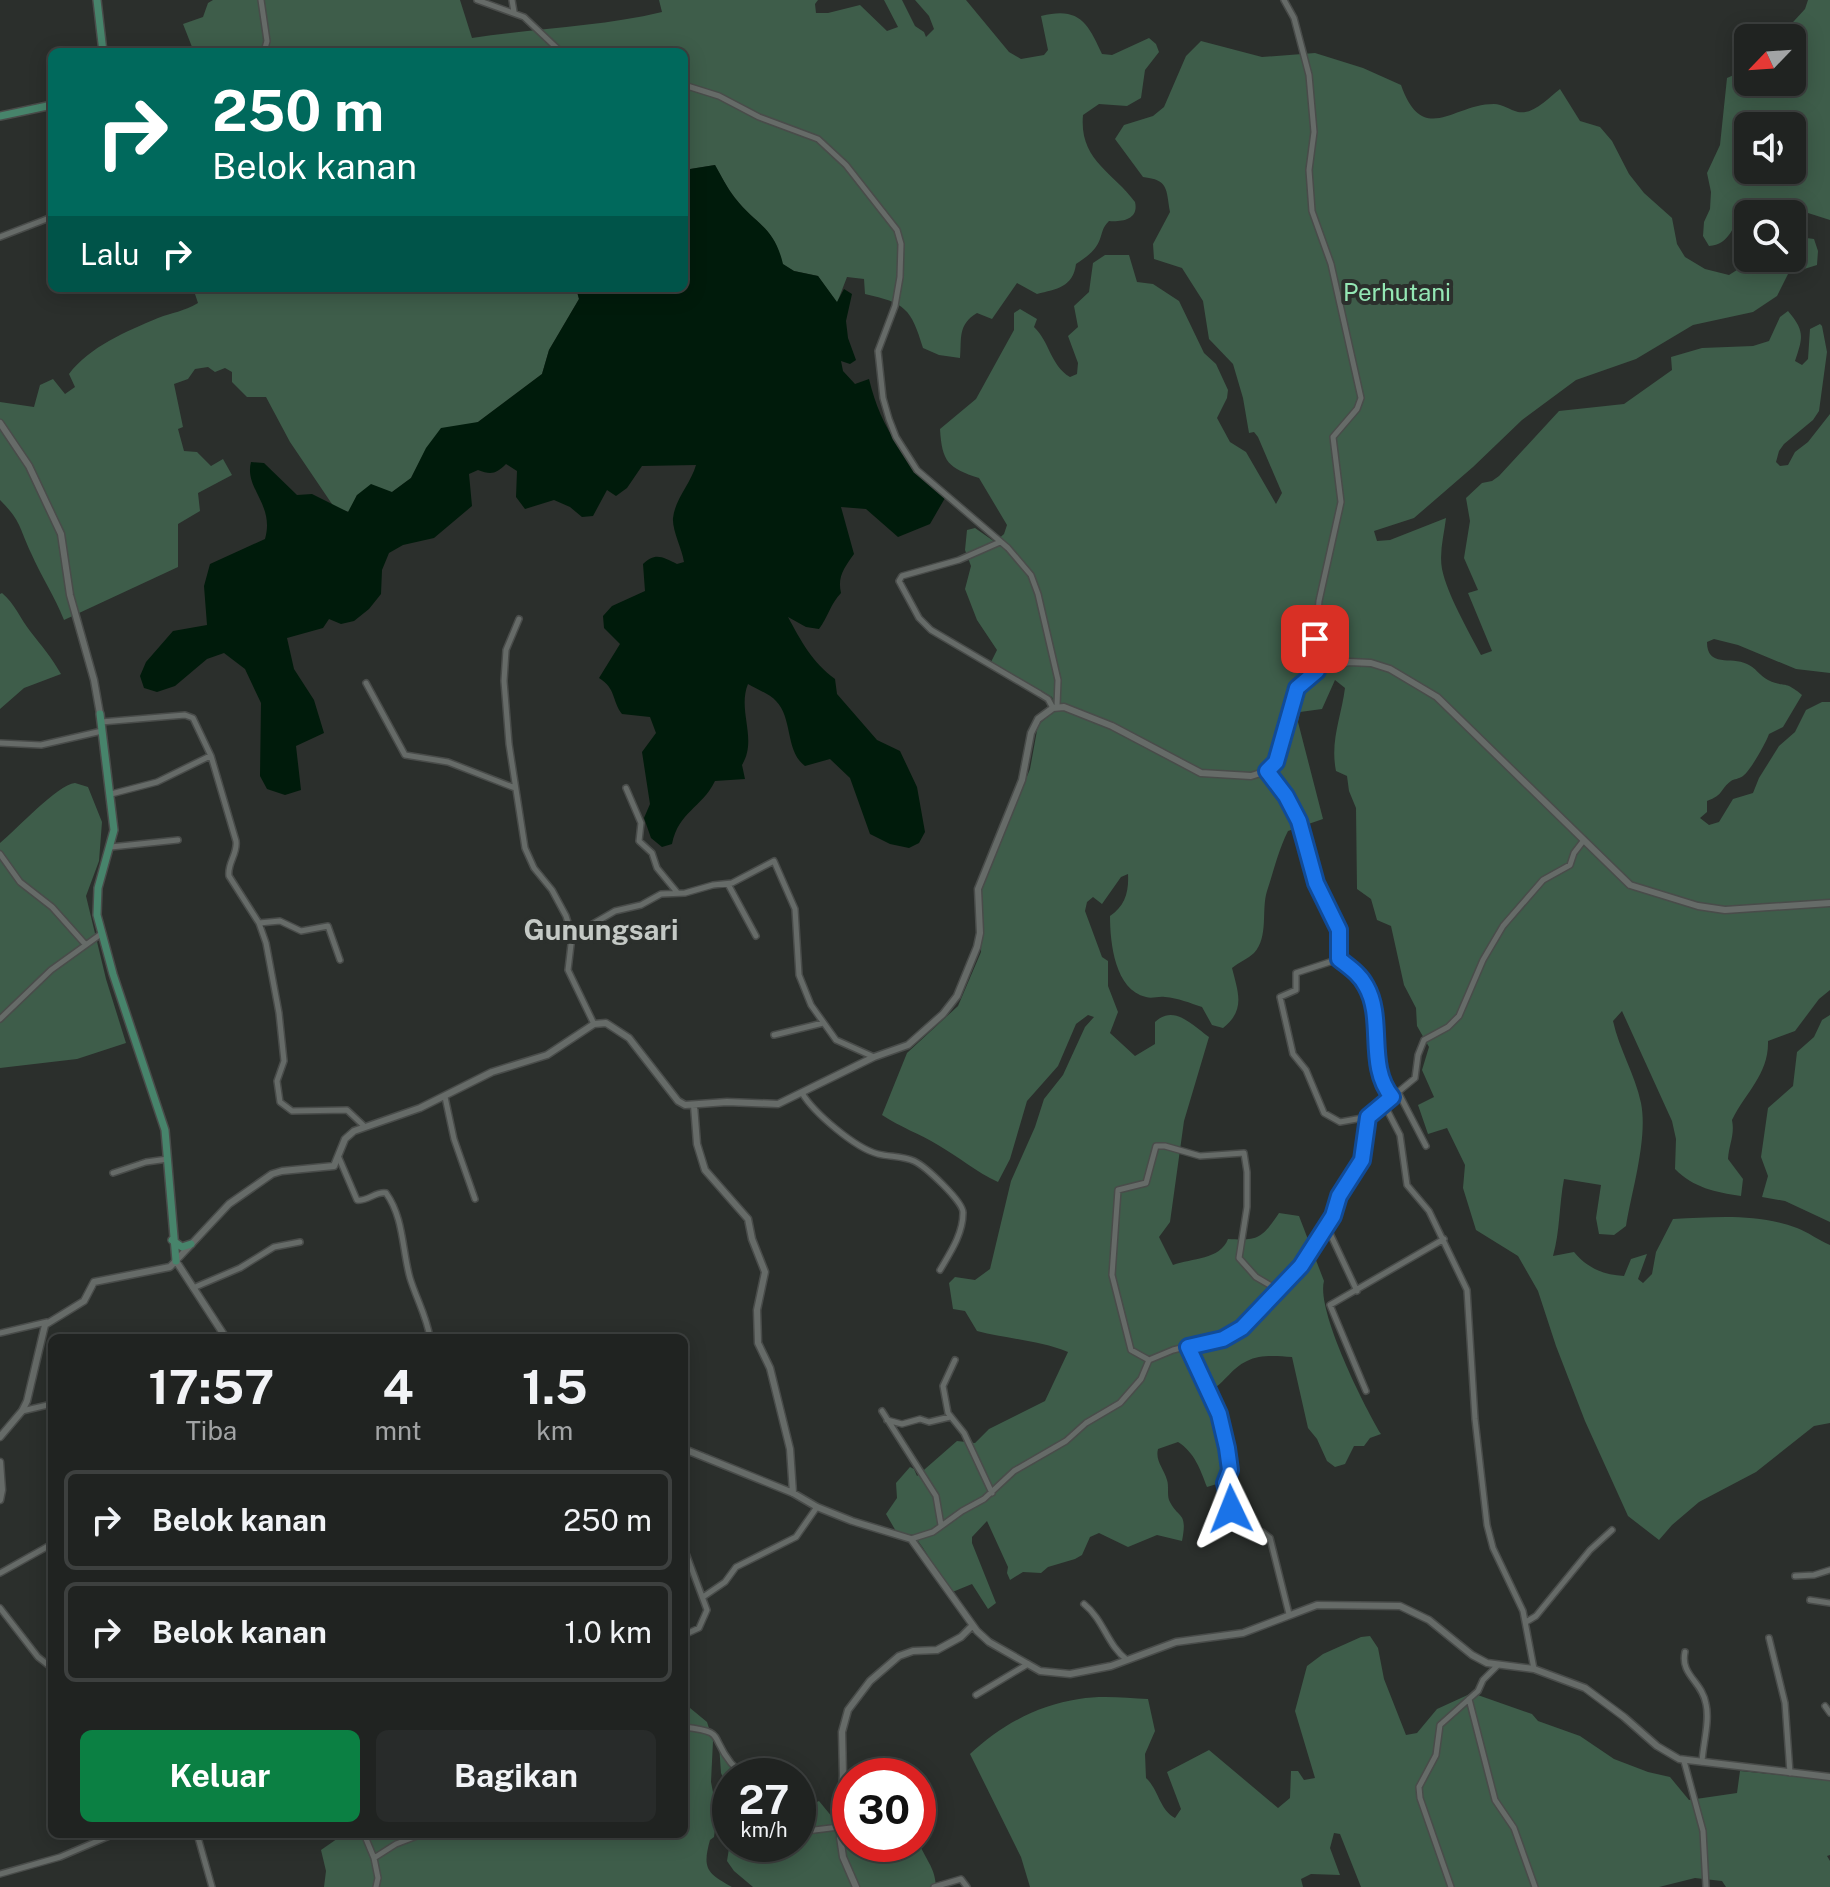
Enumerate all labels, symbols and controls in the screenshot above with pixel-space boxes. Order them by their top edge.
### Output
north arrow [1734,24,1806,96]
map controls [1734,24,1806,272]
text: 250 m [212,78,384,144]
icon: right [80,80,184,184]
button: sound [1734,112,1806,184]
text: Belok kanan [212,145,417,187]
button: search [1734,200,1806,272]
icon: right [155,232,199,276]
text: Lalu [80,236,139,272]
park label: Perhutani [1343,278,1451,306]
pin [1281,605,1349,673]
icon: arrive [1293,617,1337,661]
district label: Gunungsari [524,913,678,946]
text: 17:57 [148,1358,274,1415]
text: 4 [382,1358,414,1415]
text: 1.5 [522,1358,588,1415]
text: Tiba [185,1415,237,1446]
text: mnt [375,1415,422,1446]
text: km [536,1415,573,1446]
position arrow [1189,1467,1273,1551]
icon: right [84,1498,128,1542]
text: Belok kanan [152,1502,327,1538]
text: 250 m [563,1502,652,1538]
icon: right [84,1610,128,1654]
text: Belok kanan [152,1614,327,1650]
text: 1.0 km [565,1614,652,1650]
button: Keluar [80,1730,360,1822]
button: Bagikan [376,1730,656,1822]
speed limit sign: 30 [832,1758,936,1862]
text: 27 [739,1776,789,1823]
text: km/h [740,1818,788,1842]

